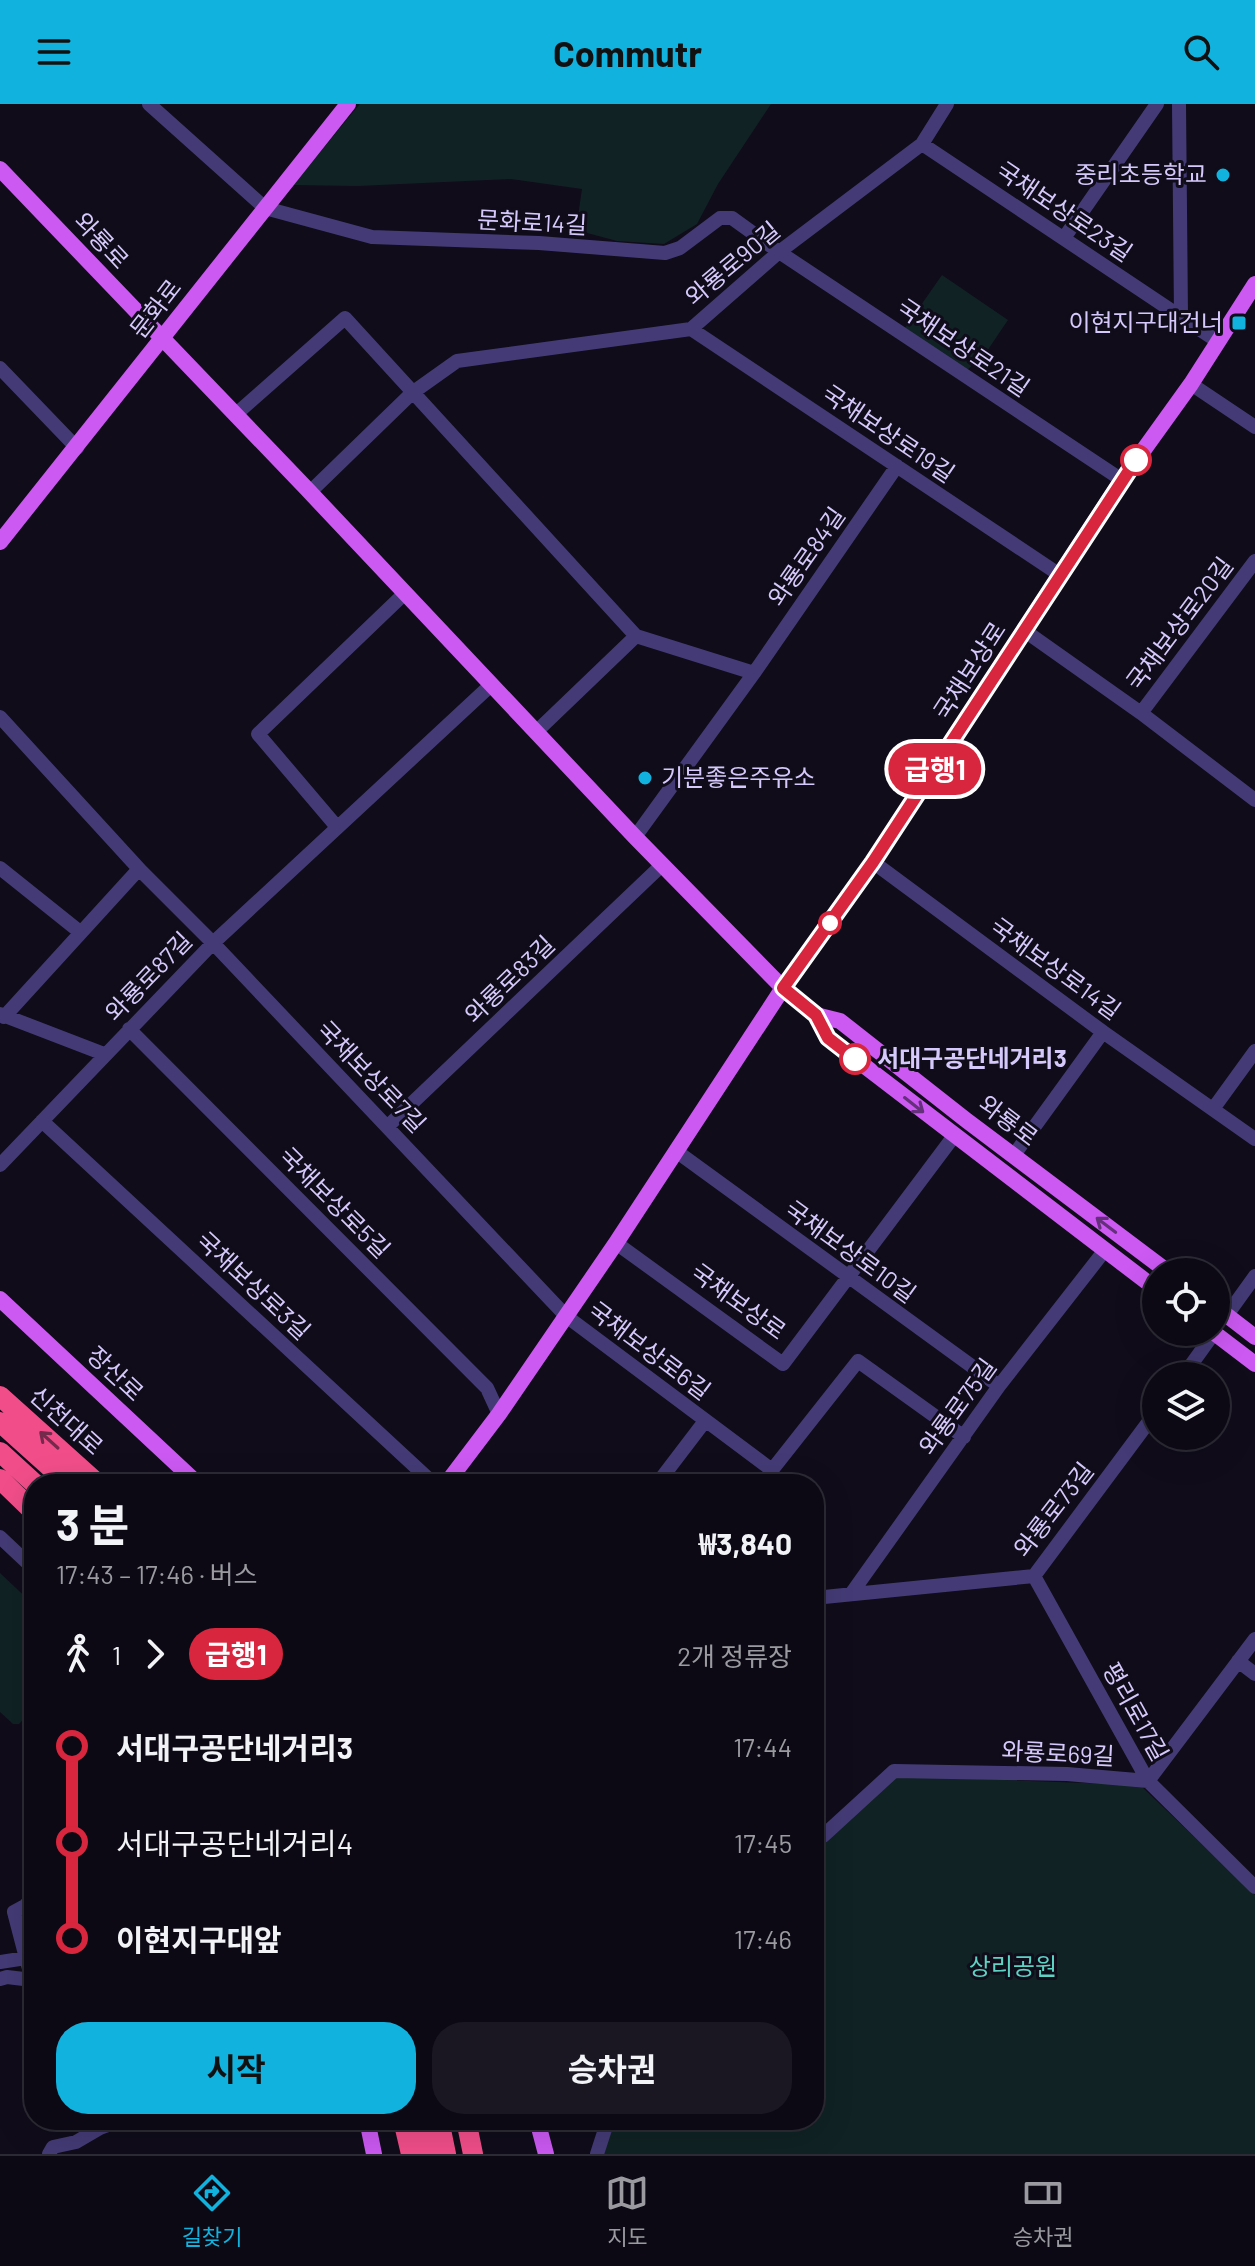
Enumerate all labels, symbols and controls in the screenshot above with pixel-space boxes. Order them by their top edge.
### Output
icon: menu [32,30,76,74]
icon: search [1179,30,1223,74]
text: Commutr [553,31,702,74]
street label: 국채보상로23길 [991,155,1138,267]
place label: 중리초등학교 [1075,159,1207,188]
marker: 중리초등학교 [1214,166,1232,184]
street label: 문화로14길 [476,204,588,239]
street label: 와룡로 [69,206,135,274]
street label: 와룡로90길 [679,215,785,311]
street label: 문화로 [123,273,187,343]
street label: 국채보상로21길 [892,292,1036,402]
place label: 이현지구대건너 [1068,307,1223,336]
marker: 이현지구대건너 [1230,314,1248,332]
street label: 국채보상로19길 [817,378,961,488]
unlabelled marker [1121,445,1151,475]
street label: 와룡로84길 [761,501,850,611]
street label: 국채보상로20길 [1119,551,1238,695]
street label: 국채보상로 [927,616,1011,724]
line badge: 급행1 [889,743,981,795]
text: 급행1 [904,752,966,786]
place label: 기분좋은주유소 [661,762,816,791]
marker: 기분좋은주유소 [636,769,654,787]
street label: 국채보상로14길 [985,911,1127,1025]
unlabelled marker [819,912,841,934]
street label: 와룡로87길 [99,926,197,1026]
street label: 와룡로83길 [458,929,560,1029]
street label: 국채보상로7길 [312,1014,432,1138]
place label: 서대구공단네거리3 [877,1043,1067,1072]
marker: 서대구공단네거리3 [840,1044,870,1074]
street label: 와룡로 [974,1088,1044,1151]
one-way arrow [903,1096,924,1113]
street label: 국채보상로5길 [274,1140,397,1263]
street label: 국채보상로10길 [780,1194,922,1308]
one-way arrow [1096,1217,1117,1234]
street label: 국채보상로3길 [191,1225,317,1345]
street label: 국채보상로 [686,1257,792,1345]
map controls [1142,1258,1230,1450]
button: locate [1142,1258,1230,1346]
street label: 국채보상로6길 [583,1295,716,1405]
street label: 장산로 [82,1340,150,1406]
street label: 와룡로75길 [912,1352,1001,1460]
button: layers [1142,1362,1230,1450]
street label: 신천대로 [24,1380,110,1460]
one-way arrow [39,1431,59,1449]
street label: 와룡로73길 [1007,1456,1099,1562]
text: 3 분 [56,1497,129,1550]
text: ₩3,840 [699,1525,792,1561]
text: 17:43 – 17:46 · 버스 [56,1558,258,1589]
icon: walk [56,1632,100,1676]
icon: forward [133,1632,177,1676]
text: 급행1 [205,1637,267,1671]
text: 1 [112,1639,121,1670]
text: 2개 정류장 [677,1640,792,1671]
street label: 평리로17길 [1097,1657,1175,1766]
text: 서대구공단네거리3 [116,1729,353,1765]
text: 17:44 [733,1731,792,1762]
street label: 와룡로69길 [1001,1735,1115,1770]
text: 서대구공단네거리4 [116,1825,353,1861]
text: 17:45 [734,1827,792,1858]
text: 이현지구대앞 [116,1921,282,1957]
text: 17:46 [734,1923,792,1954]
park label: 상리공원 [969,1951,1057,1980]
button: 시작 [56,2022,416,2114]
button: 승차권 [432,2022,792,2114]
tab: 길찾기 [182,2171,242,2251]
tab: 지도 [605,2171,649,2251]
tab: 승차권 [1013,2171,1073,2251]

